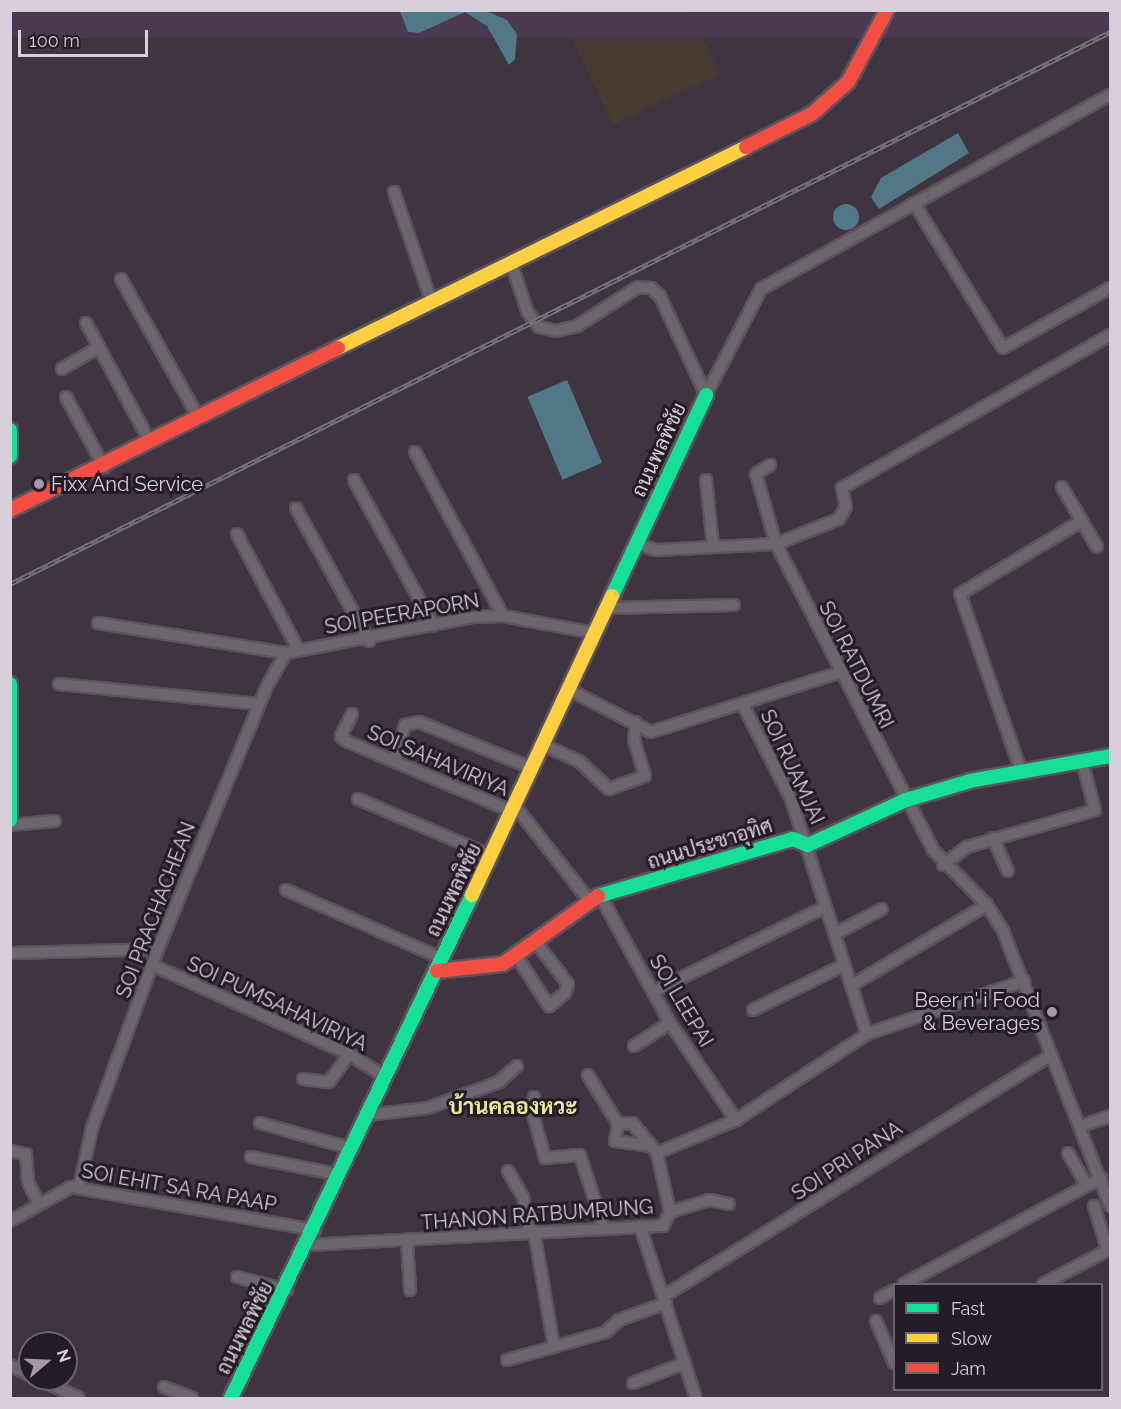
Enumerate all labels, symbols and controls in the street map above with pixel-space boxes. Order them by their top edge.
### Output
scale bar [21,18,152,56]
text: 100 m [29,30,80,51]
street label: ถนนพลพิชัย [627,399,691,501]
place label: Fixx And Service [51,472,204,496]
marker: Fixx And Service [32,477,46,491]
street label: SOI PEERAPORN [323,589,481,639]
street label: SOI RATDUMRI [814,597,898,733]
street label: SOI RUAMJAI [755,706,829,828]
street label: SOI SAHAVIRIYA [364,720,512,802]
street label: ถนนประชาอุทิศ [645,814,775,874]
street label: SOI PRACHACHEAN [111,819,201,1001]
street label: ถนนพลพิชัย [421,839,487,941]
street label: SOI LEEPAI [644,951,718,1051]
street label: SOI PUMSAHAVIRIYA [183,952,371,1056]
place label: Beer n' i Food & Beverages [914,988,1040,1035]
marker: Beer n' i Food & Beverages [1045,1005,1059,1019]
district label: บ้านคลองหวะ [449,1094,577,1120]
street label: SOI PRI PANA [787,1116,907,1206]
street label: SOI EHIT SA RA PAAP [79,1159,279,1217]
street label: THANON RATBUMRUNG [420,1195,654,1235]
street label: ถนนพลพิชัย [211,1278,279,1378]
legend [893,1283,1103,1391]
text: Fast [951,1298,985,1319]
text: Slow [951,1328,992,1349]
north arrow [18,1331,78,1391]
text: N [53,1347,75,1364]
text: Jam [951,1358,986,1379]

